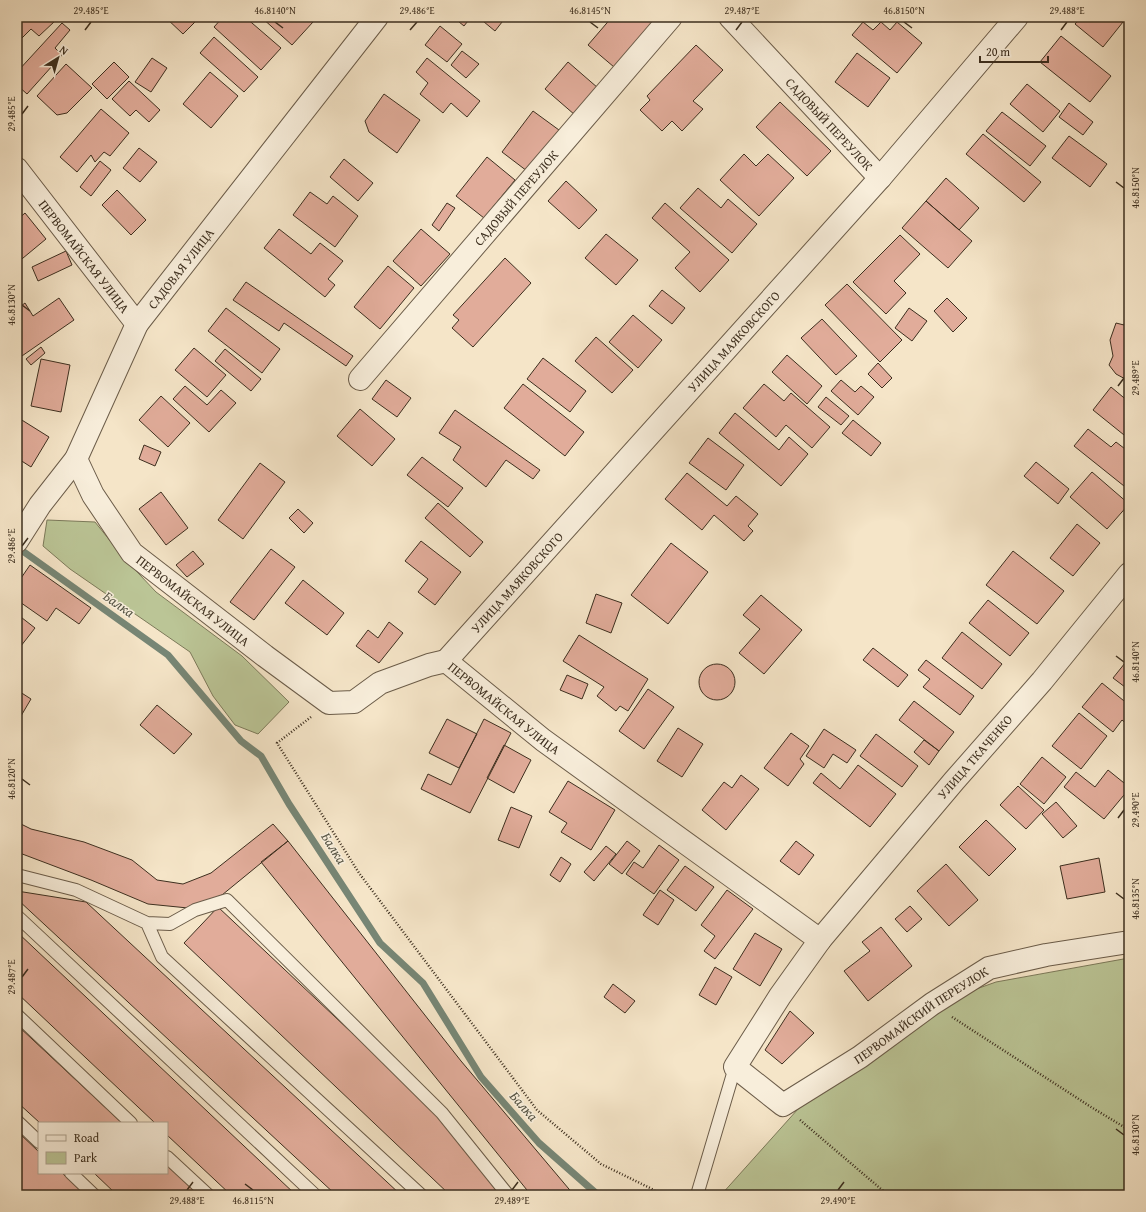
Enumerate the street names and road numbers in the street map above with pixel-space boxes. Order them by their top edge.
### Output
street label: САДОВЫЙ ПЕРЕУЛОК [781,73,878,175]
street label: САДОВЫЙ ПЕРЕУЛОК [469,146,562,250]
street label: ПЕРВОМАЙСКАЯ УЛИЦА [34,195,134,317]
street label: САДОВАЯ УЛИЦА [143,224,218,313]
street label: УЛИЦА МАЯКОВСКОГО [683,286,784,396]
street label: УЛИЦА МАЯКОВСКОГО [466,527,568,637]
street label: ПЕРВОМАЙСКАЯ УЛИЦА [132,550,254,650]
street label: ПЕРВОМАЙСКАЯ УЛИЦА [444,657,564,759]
street label: УЛИЦА ТКАЧЕНКО [933,711,1017,803]
street label: ПЕРВОМАЙСКИЙ ПЕРЕУЛОК [850,961,992,1068]

